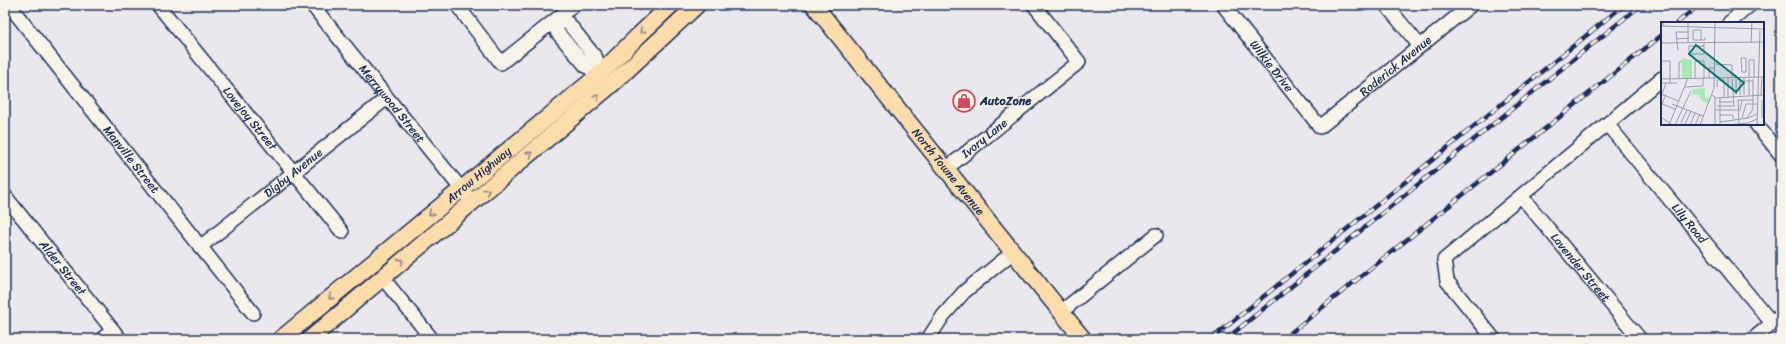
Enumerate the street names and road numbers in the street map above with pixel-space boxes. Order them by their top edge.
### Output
street label: Roderick Avenue [1354,30,1437,102]
street label: Wilkie Drive [1244,35,1299,97]
street label: Merrywood Street [353,59,431,148]
street label: Lovejoy Street [217,81,284,156]
street label: Ivory Lane [955,113,1012,165]
street label: Manville Street [97,120,165,198]
street label: North Towne Avenue [906,123,991,221]
street label: Arrow Highway [440,140,517,209]
street label: Digby Avenue [259,142,328,203]
street label: Lily Road [1666,198,1713,249]
street label: Lavender Street [1545,228,1616,307]
street label: Alder Street [33,234,93,301]

